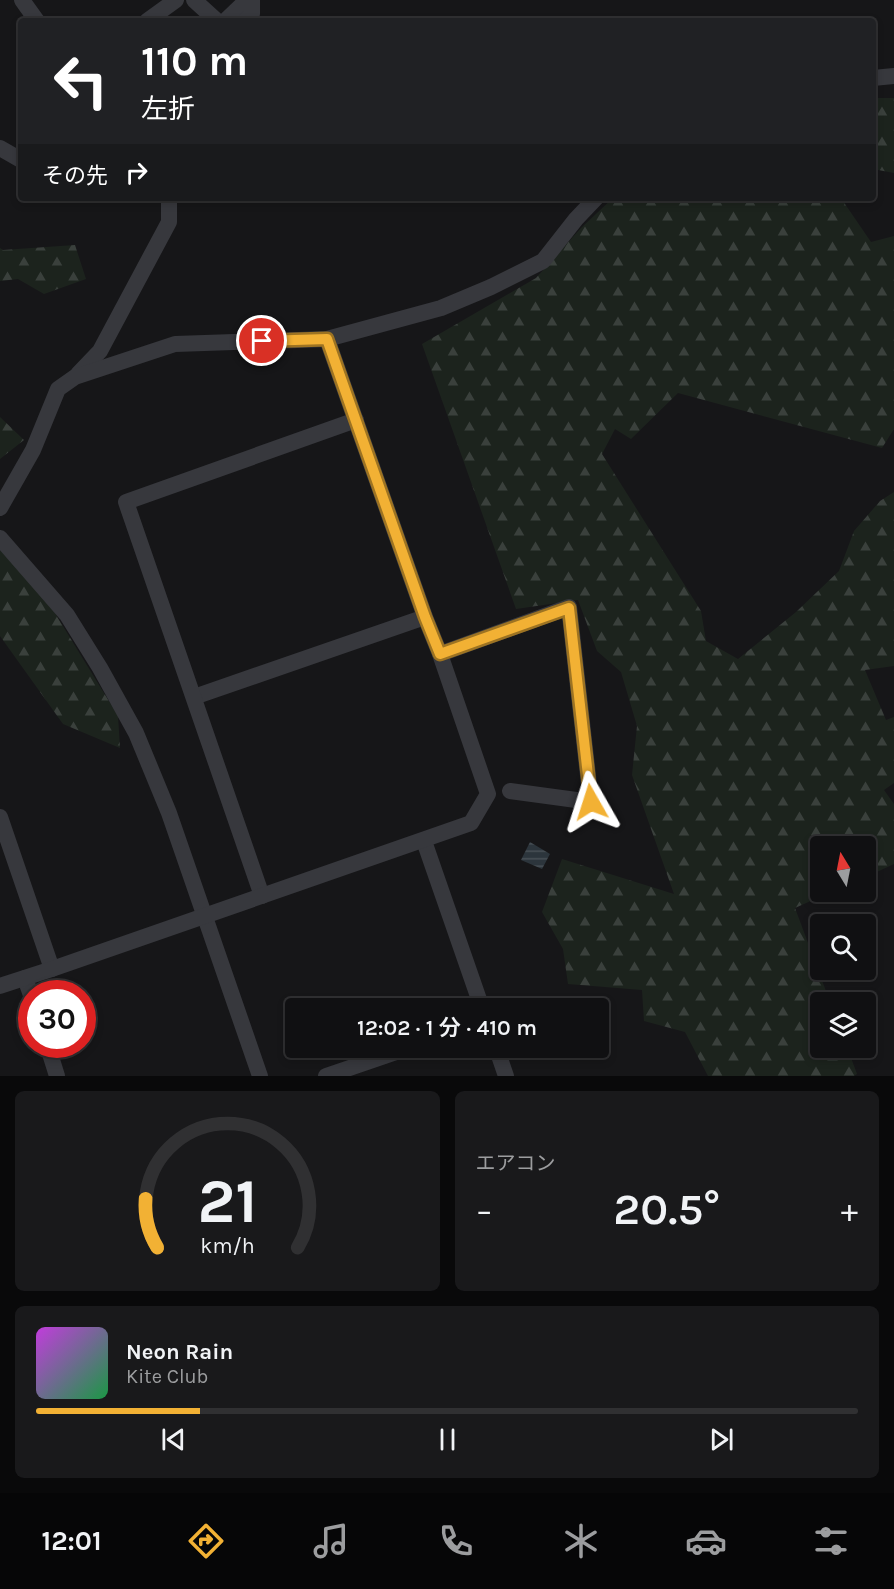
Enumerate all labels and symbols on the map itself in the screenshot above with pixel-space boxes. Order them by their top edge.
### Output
pin [236,315,287,366]
position arrow [559,770,623,834]
north arrow [810,836,876,902]
speed limit sign: 30 [18,980,96,1058]

